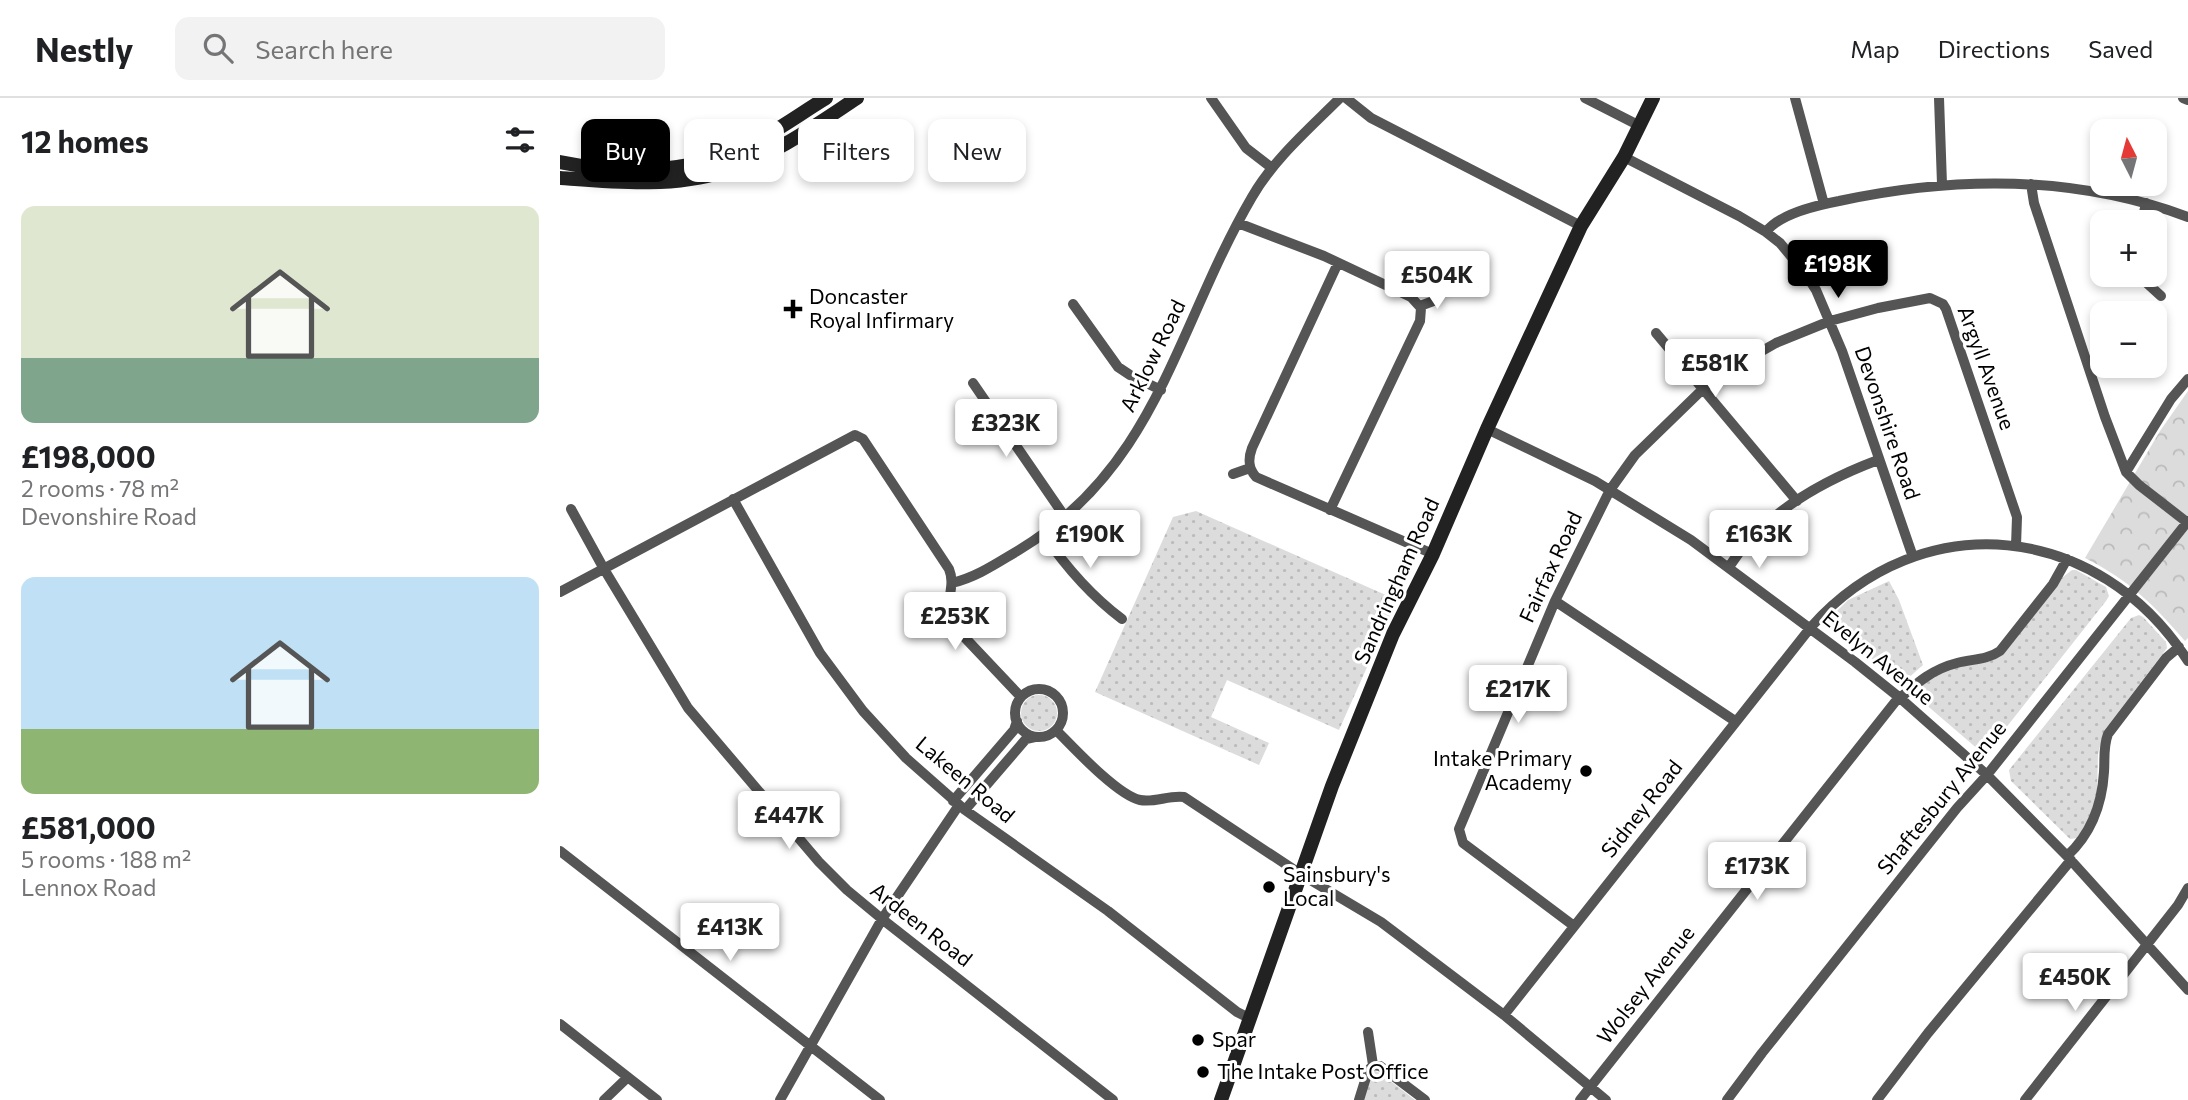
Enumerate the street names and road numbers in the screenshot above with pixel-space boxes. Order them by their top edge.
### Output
street label: Arklow Road [1114,295,1190,415]
street label: Argyll Avenue [1953,302,2021,433]
street label: Devonshire Road [1850,343,1926,502]
street label: Sandringham Road [1348,494,1443,667]
street label: Fairfax Road [1513,507,1586,626]
street label: Evelyn Avenue [1818,604,1940,709]
street label: Shaftesbury Avenue [1871,715,2010,879]
street label: Lakeen Road [912,730,1020,827]
street label: Sidney Road [1595,754,1687,862]
street label: Ardeen Road [866,876,978,971]
street label: Wolsey Avenue [1591,920,1699,1048]

